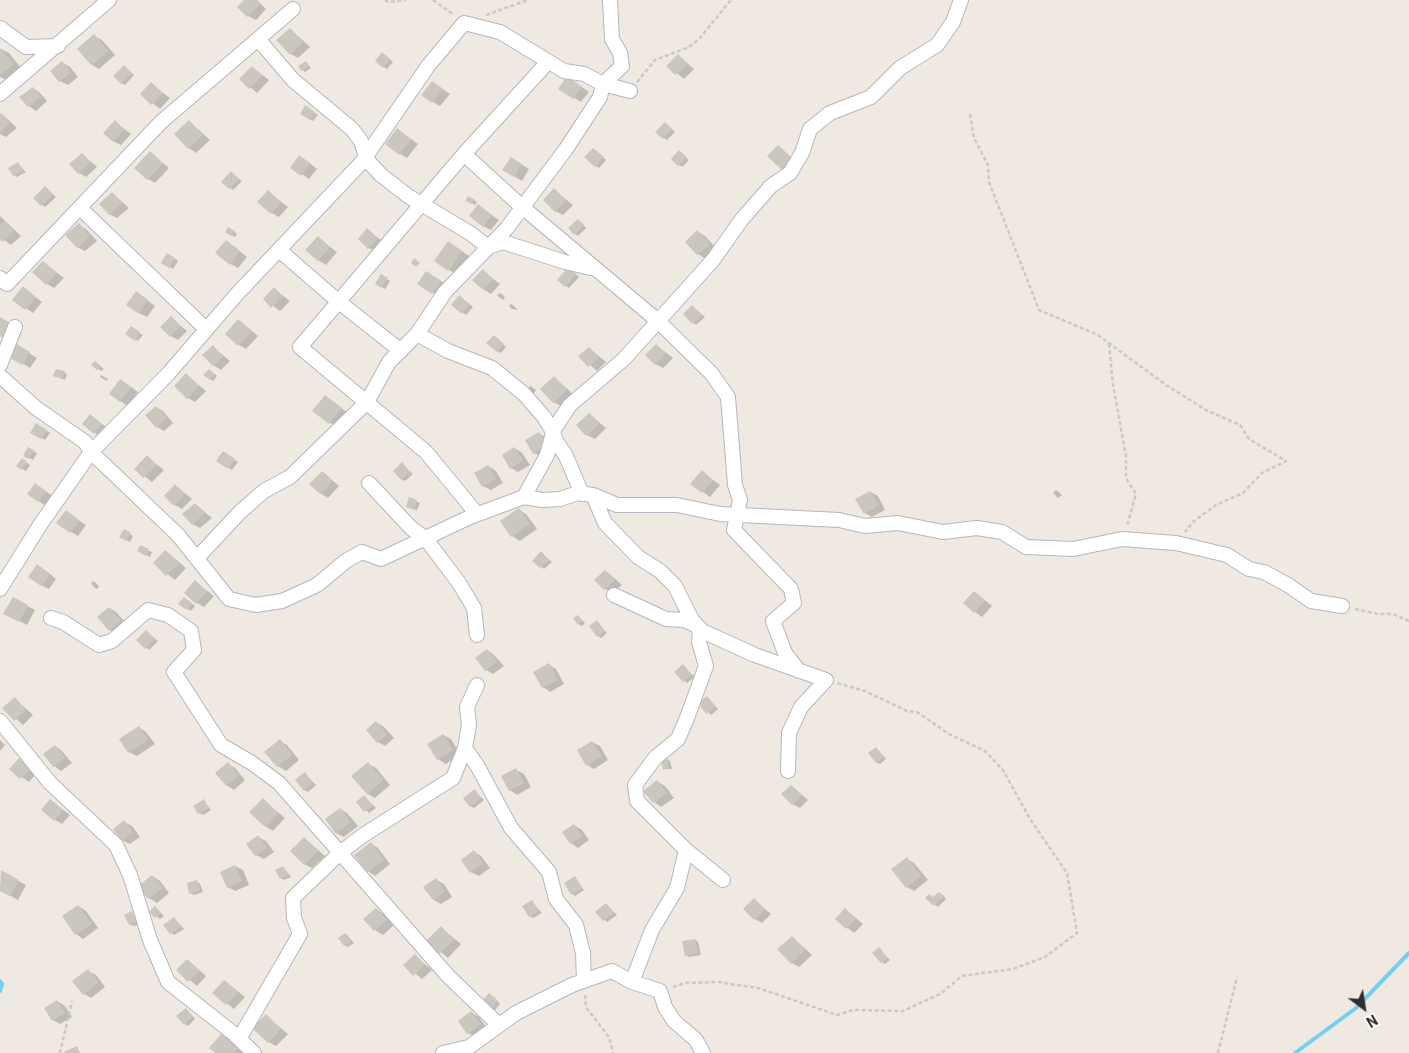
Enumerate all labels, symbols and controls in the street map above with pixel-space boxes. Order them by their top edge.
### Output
north arrow [1339,983,1389,1033]
text: N [1363,1011,1380,1030]

